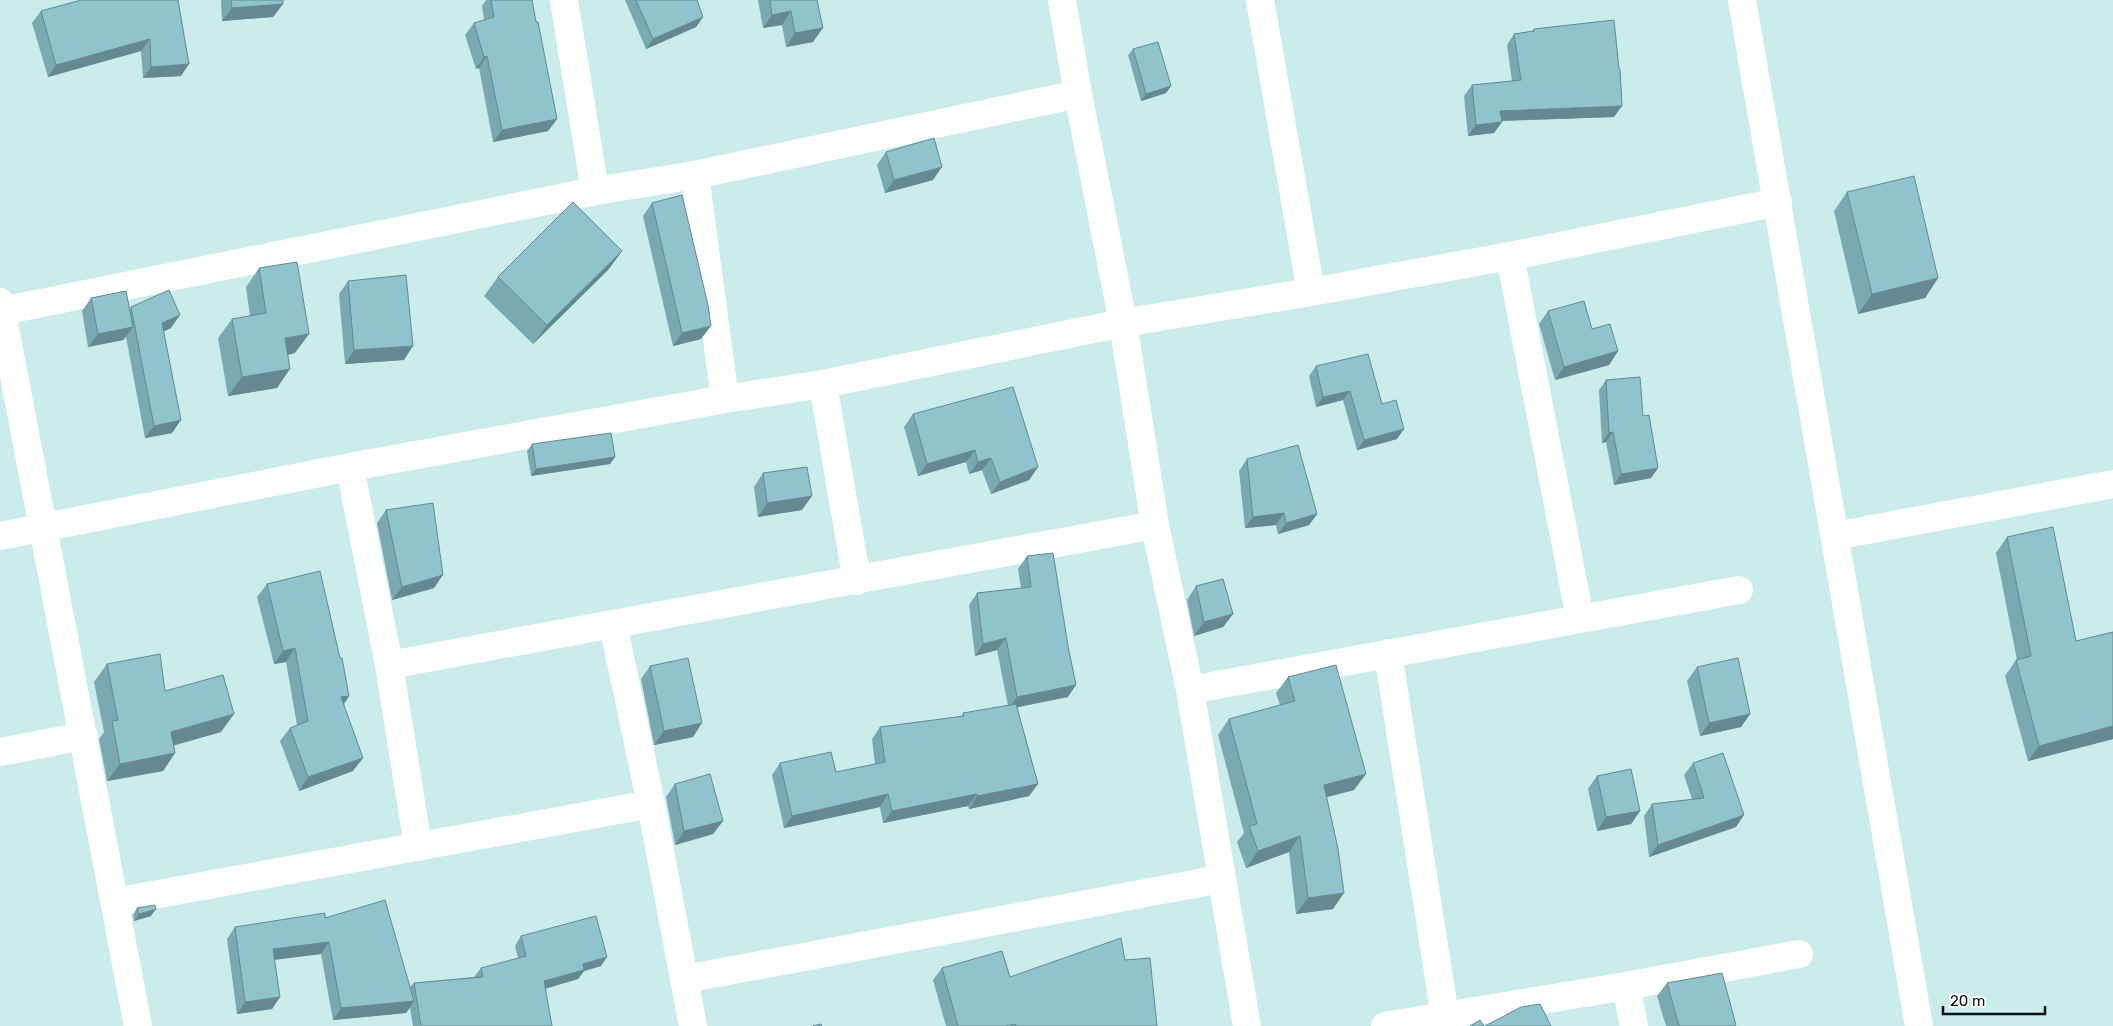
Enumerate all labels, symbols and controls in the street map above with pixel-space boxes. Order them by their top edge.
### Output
scale bar [1943,984,2046,1016]
text: 20 m [1950,992,1985,1010]

